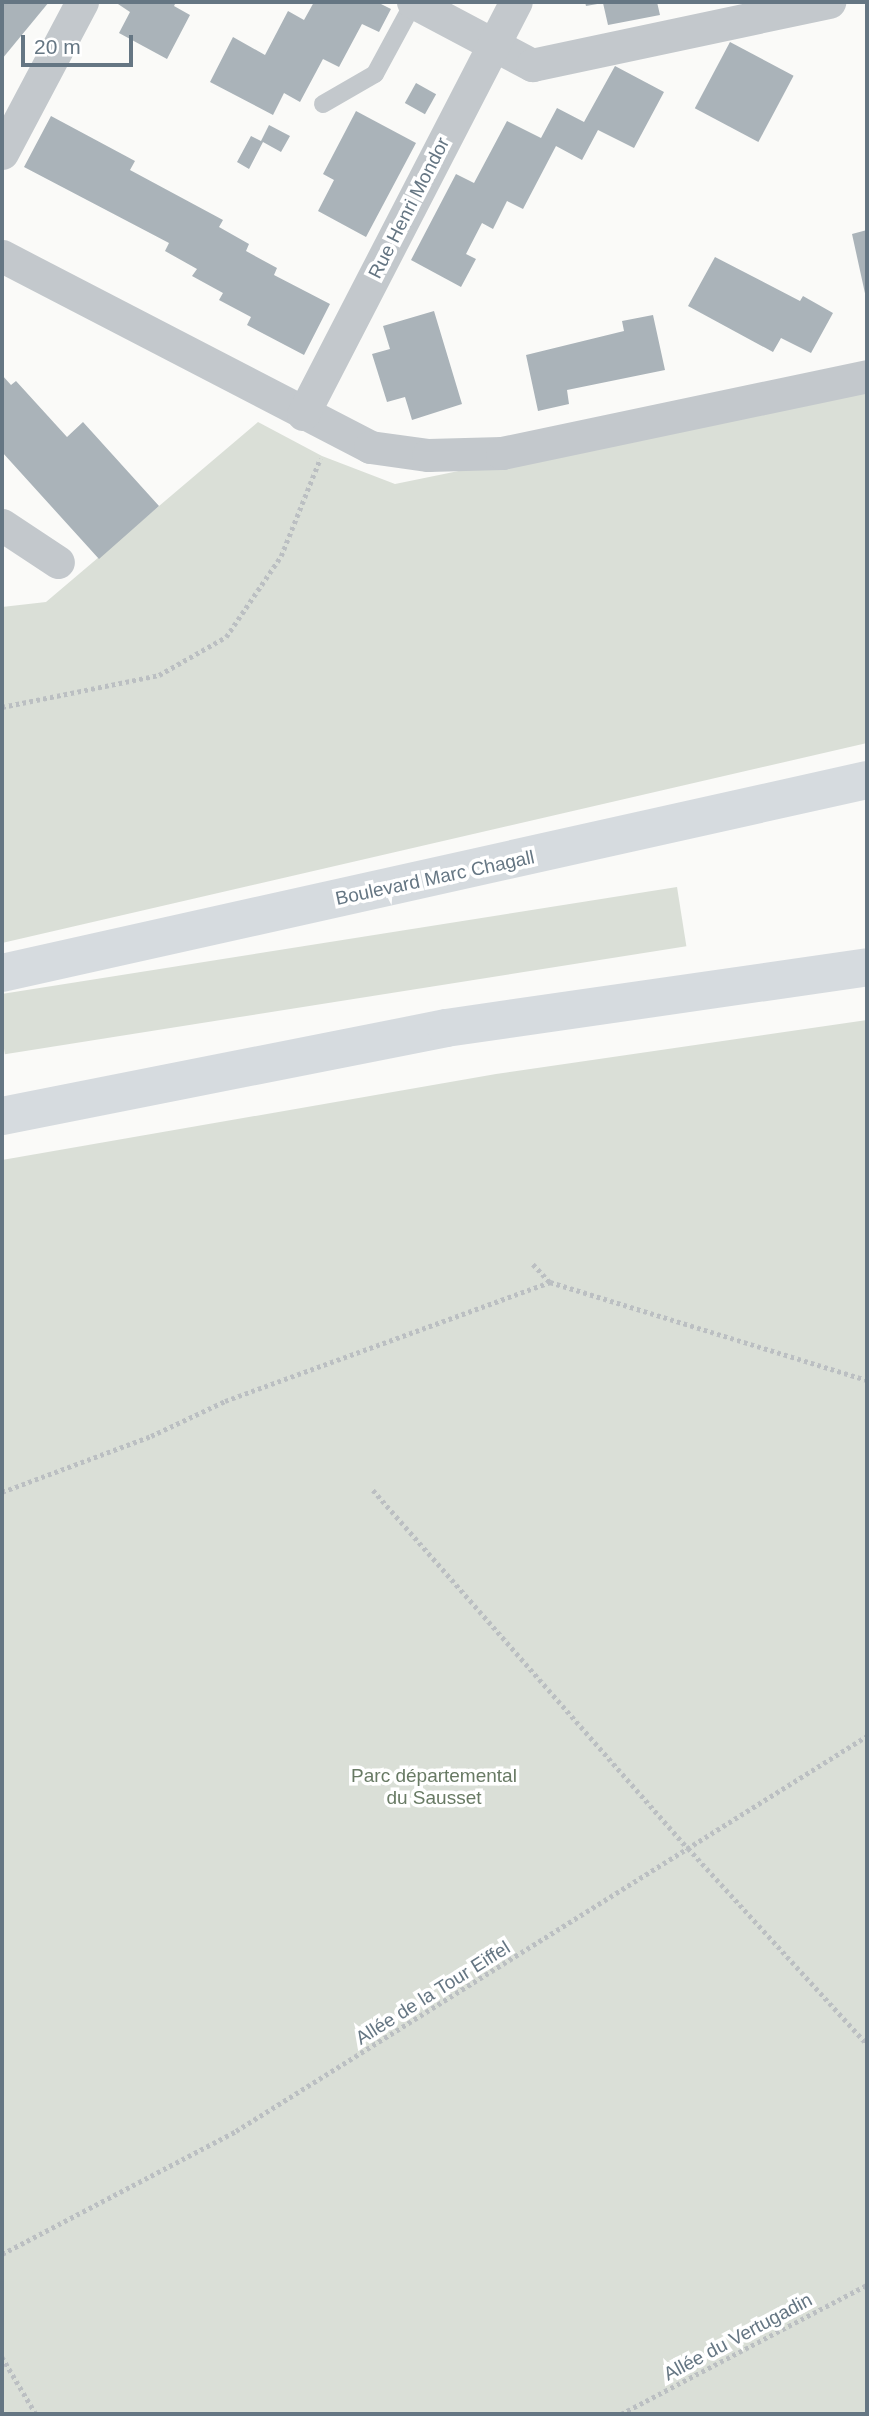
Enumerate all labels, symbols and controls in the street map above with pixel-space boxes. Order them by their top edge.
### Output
scale bar [24,21,136,65]
text: 20 m [34,35,81,58]
street label: Rue Henri Mondor [364,134,454,282]
street label: Boulevard Marc Chagall [333,846,537,910]
park label: Parc départemental du Sausset [351,1765,517,1809]
street label: Allée de la Tour Eiffel [351,1936,515,2050]
street label: Allée du Vertugadin [660,2288,816,2386]

